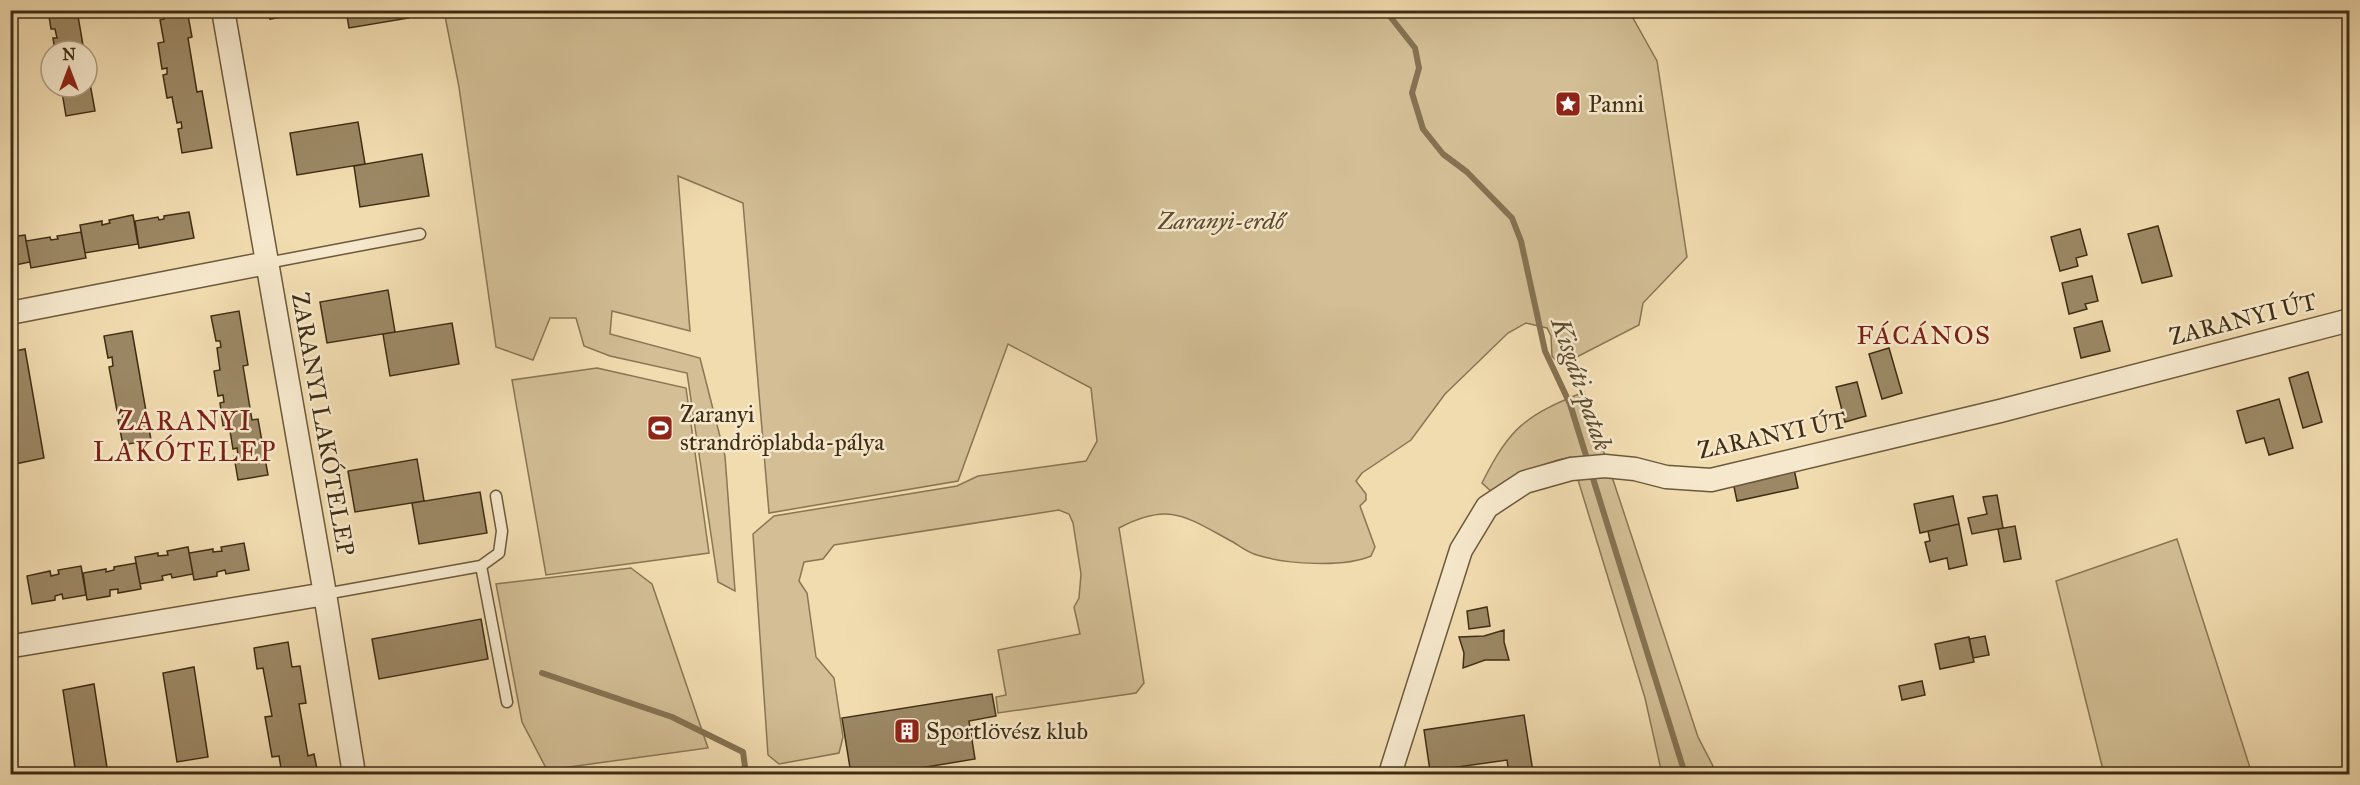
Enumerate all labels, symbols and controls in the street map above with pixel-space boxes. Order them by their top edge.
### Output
north arrow [39,39,99,99]
text: N [62,45,76,64]
place icon: Panni [1553,89,1583,119]
place label: Panni [1588,89,1644,119]
park label: Zaranyi-erdő [1157,206,1288,236]
street label: ZARANYI ÚT [2166,286,2320,352]
street label: ZARANYI LAKÓTELEP [285,290,361,558]
water label: Kisgáti-patak [1543,311,1620,455]
district label: FÁCÁNOS [1857,319,1991,351]
place label: Zaranyi strandröplabda-pálya [680,399,885,457]
district label: ZARANYI LAKÓTELEP [93,404,277,468]
street label: ZARANYI ÚT [1695,405,1849,465]
sports icon: Zaranyi strandröplabda-pálya [645,413,675,443]
building icon: Sportlövész klub [892,716,922,746]
place label: Sportlövész klub [926,716,1088,746]

